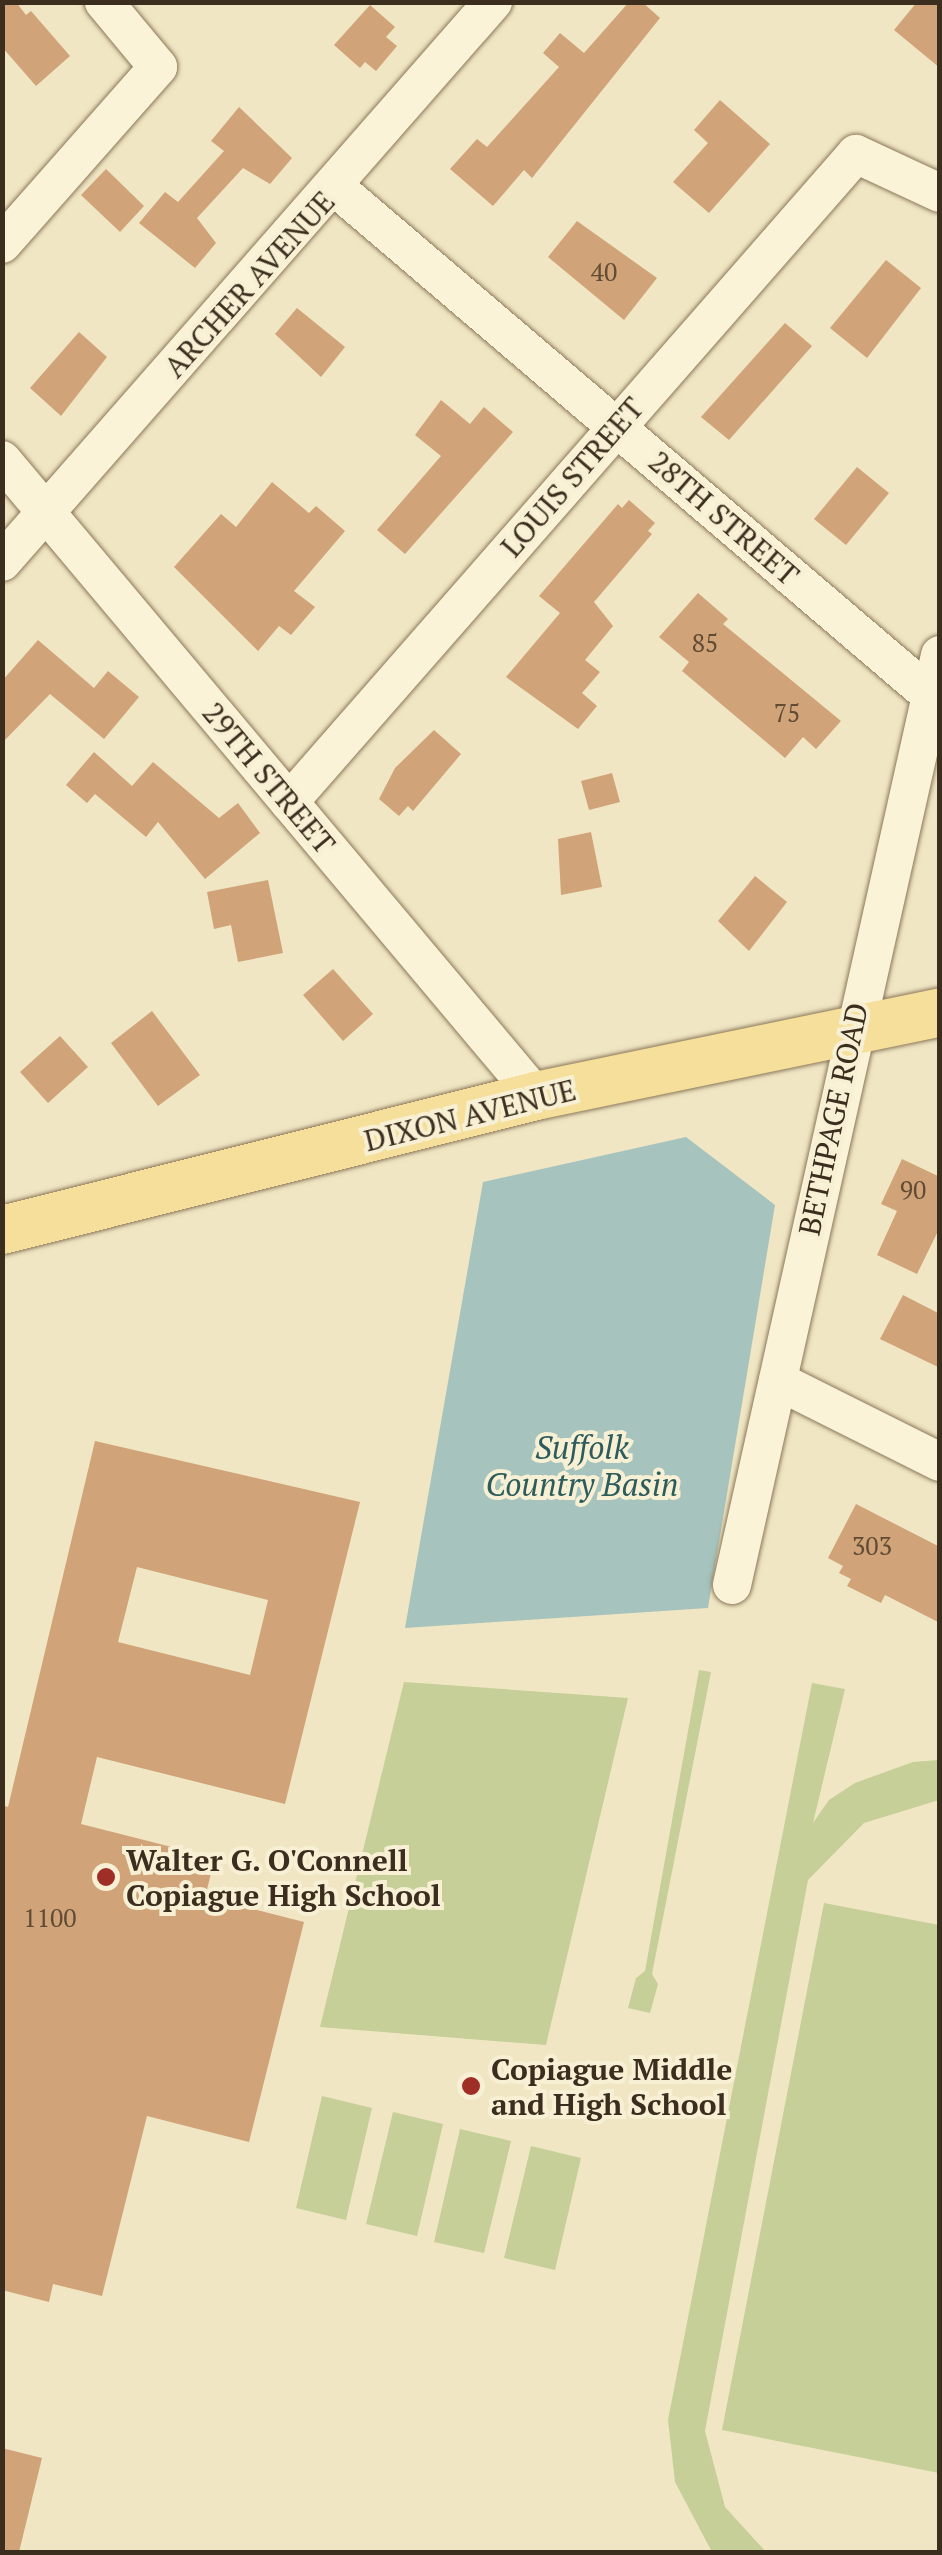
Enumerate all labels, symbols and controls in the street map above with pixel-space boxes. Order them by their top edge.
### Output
street label: ARCHER AVENUE [156,183,342,385]
house number: 40 [591,257,617,287]
street label: LOUIS STREET [493,390,651,564]
street label: 28TH STREET [642,443,806,593]
house number: 85 [692,628,718,658]
street label: 29TH STREET [195,695,343,861]
house number: 75 [774,698,800,728]
street label: BETHPAGE ROAD [791,999,875,1239]
street label: DIXON AVENUE [360,1071,580,1159]
house number: 90 [900,1175,926,1205]
water label: Suffolk Country Basin [486,1429,678,1504]
house number: 303 [852,1531,892,1561]
place label: Walter G. O'Connell Copiague High School [126,1842,441,1912]
marker: Walter G. O'Connell Copiague High School [95,1866,117,1888]
house number: 1100 [23,1903,77,1933]
place label: Copiague Middle and High School [491,2051,732,2122]
marker: Copiague Middle and High School [460,2075,482,2097]

